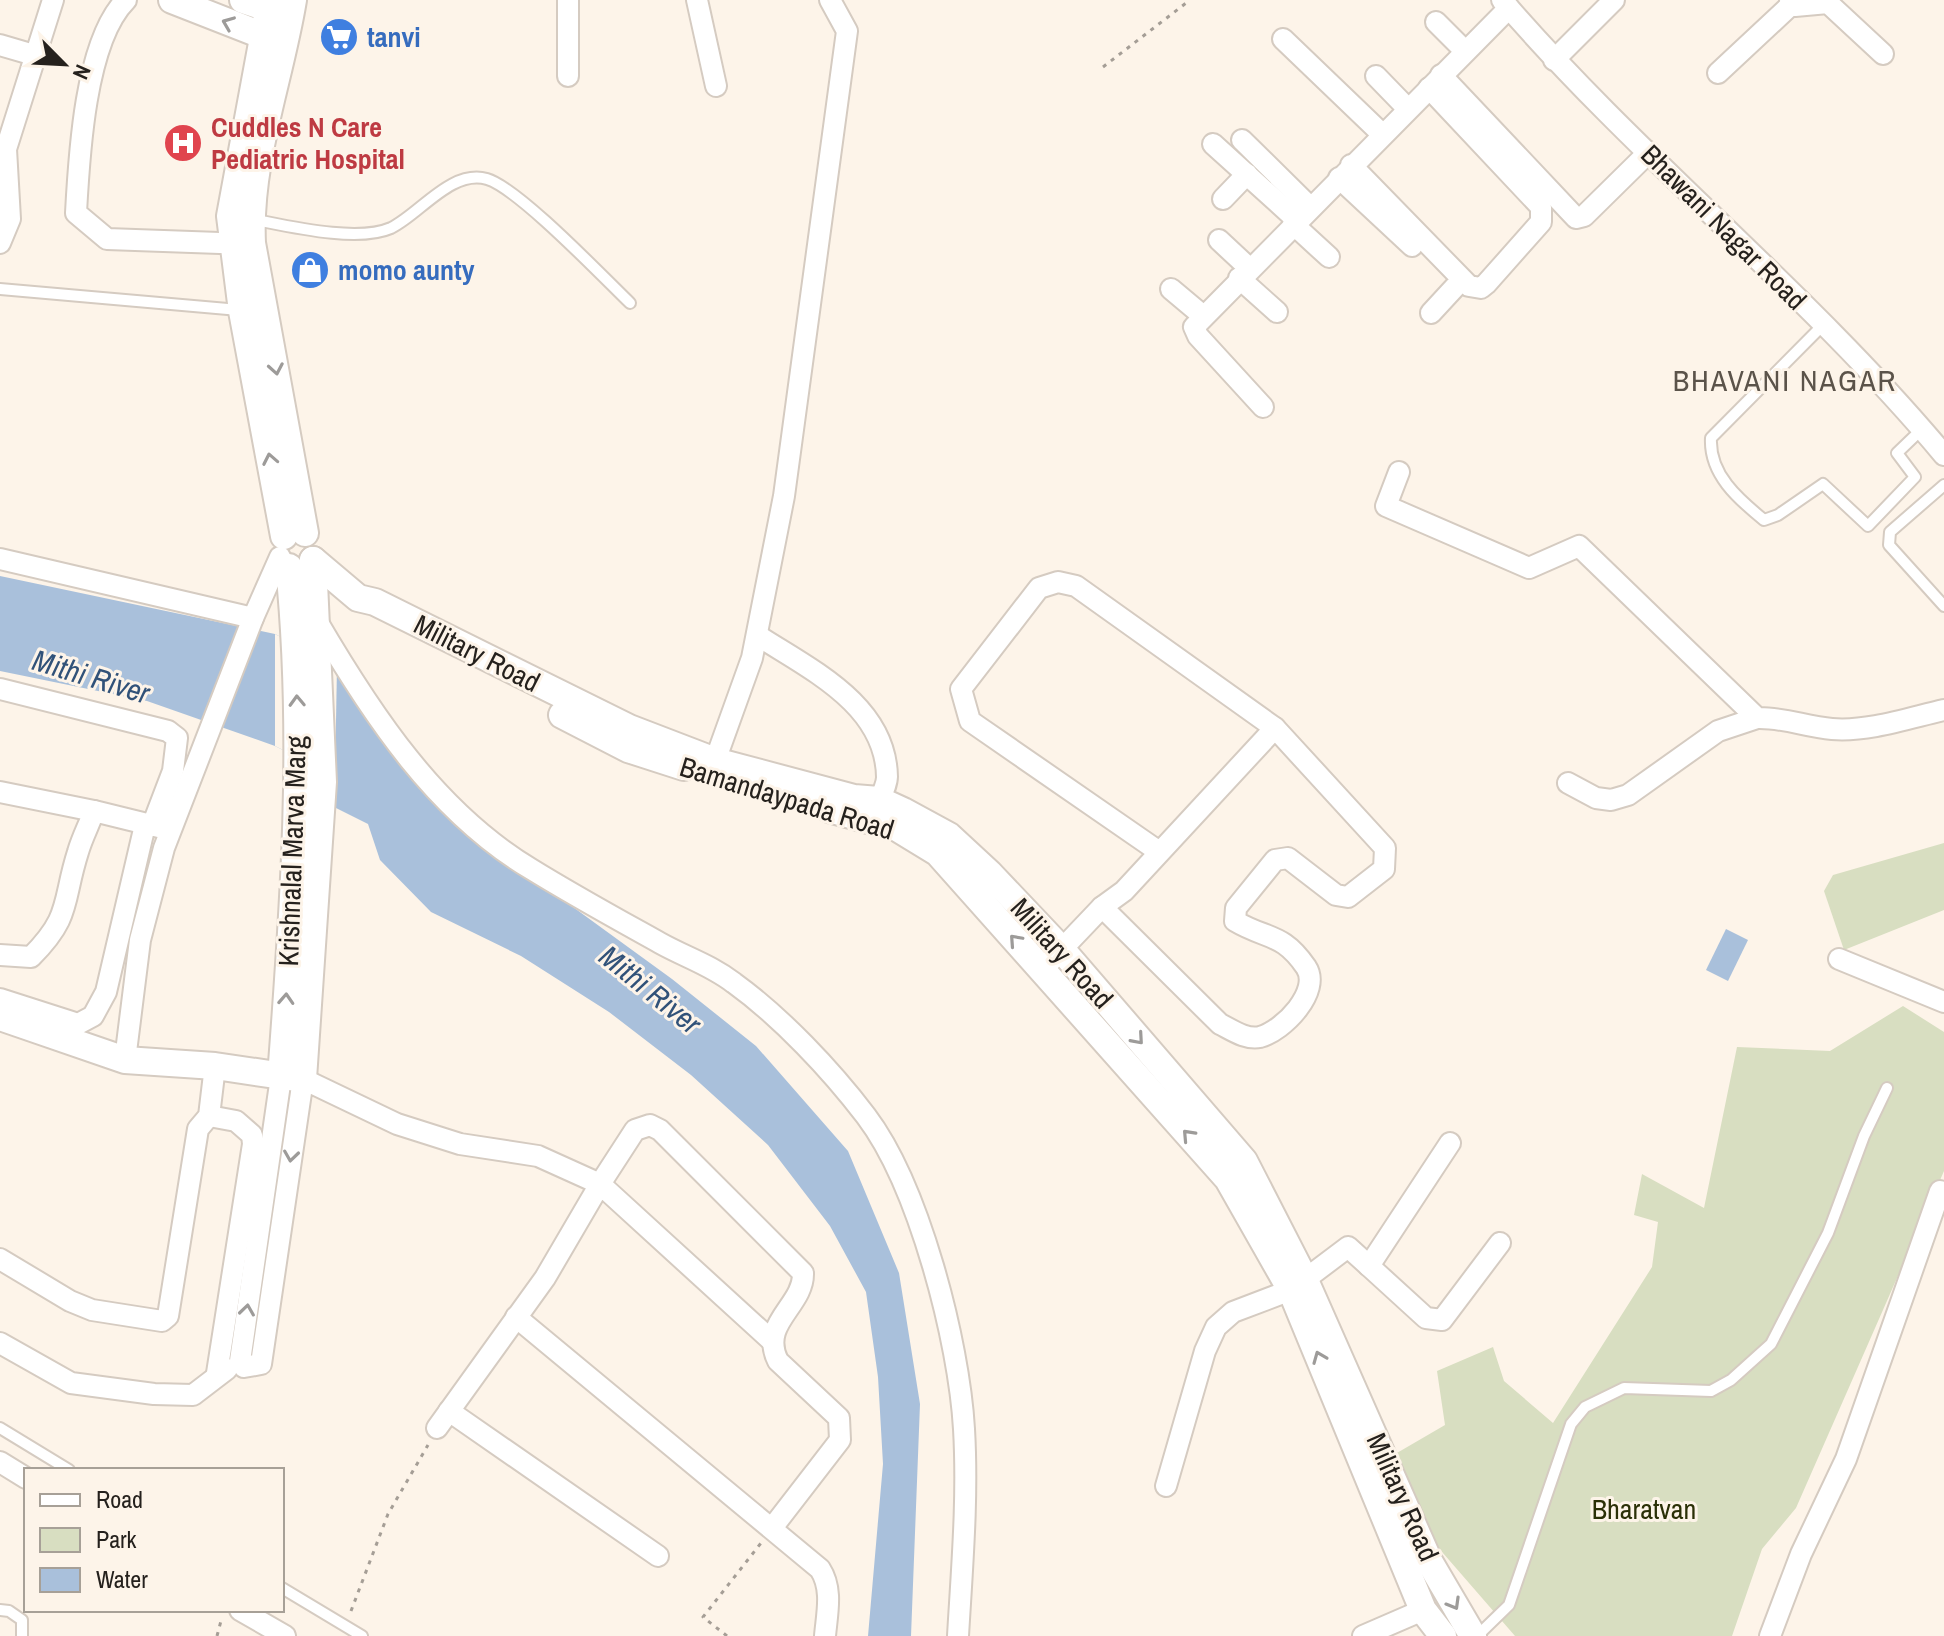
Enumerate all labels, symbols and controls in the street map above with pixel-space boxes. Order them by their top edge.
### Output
one-way arrow [222,16,236,32]
supermarket icon: tanvi [318,16,360,58]
place label: tanvi [367,18,421,56]
north arrow [24,24,104,104]
text: N [66,60,99,84]
place label: Cuddles N Care Pediatric Hospital [211,108,405,178]
hospital icon: Cuddles N Care Pediatric Hospital [162,122,204,164]
street label: Bhawani Nagar Road [1633,136,1815,318]
shop icon: momo aunty [289,249,331,291]
place label: momo aunty [338,251,475,289]
district label: BHAVANI NAGAR [1673,360,1897,400]
one-way arrow [266,362,283,376]
one-way arrow [262,453,279,466]
street label: Military Road [408,605,546,701]
water label: Mithi River [28,639,155,713]
one-way arrow [288,694,305,707]
street label: Krishnalal Marva Marg [269,735,315,967]
street label: Bamandaypada Road [675,747,899,849]
street label: Military Road [1002,890,1122,1016]
one-way arrow [1011,935,1025,950]
water label: Mithi River [591,936,711,1043]
one-way arrow [278,992,295,1005]
one-way arrow [1129,1030,1143,1045]
one-way arrow [1182,1130,1197,1144]
one-way arrow [283,1149,300,1163]
one-way arrow [238,1303,255,1317]
one-way arrow [1312,1351,1328,1365]
street label: Military Road [1358,1427,1448,1567]
legend [24,1468,284,1612]
text: Road [96,1483,143,1515]
park label: Bharatvan [1592,1490,1696,1528]
text: Park [96,1523,137,1555]
text: Water [96,1563,148,1595]
one-way arrow [1445,1595,1460,1610]

